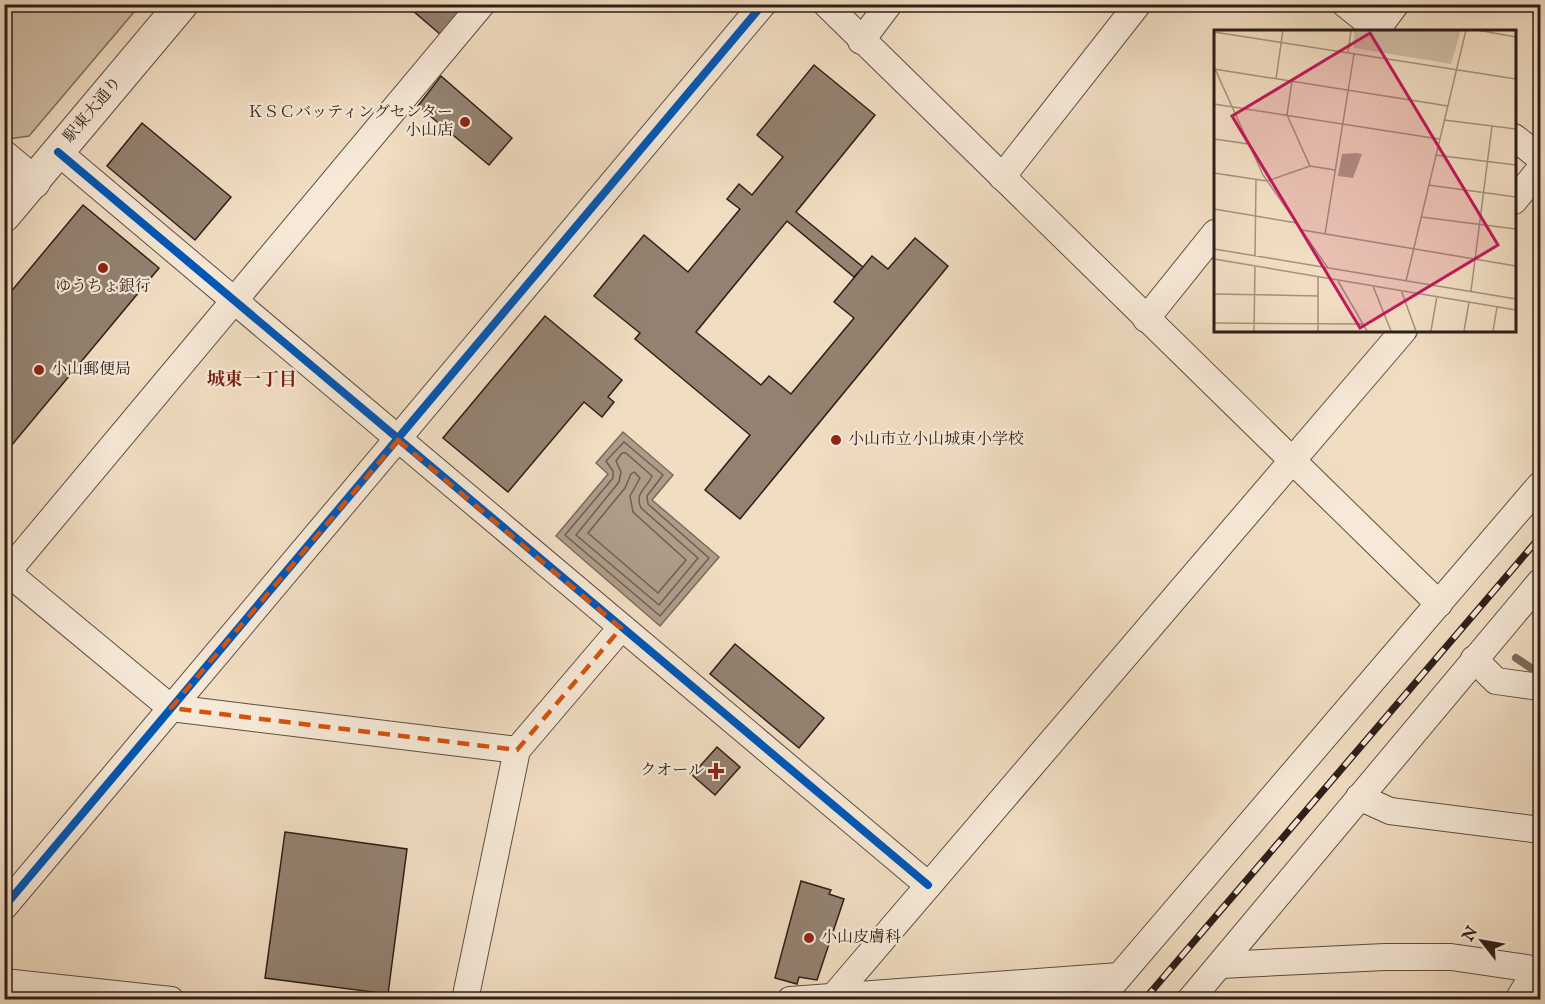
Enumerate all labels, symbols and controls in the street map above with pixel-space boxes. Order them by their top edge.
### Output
inset map [1214,30,1515,332]
street label: 駅東大通り [60,73,126,147]
place label: ＫＳＣバッティングセンター 小山店 [247,103,453,141]
marker: ＫＳＣバッティングセンター 小山店 [458,115,472,129]
marker: ゆうちょ銀行 [96,261,110,275]
place label: ゆうちょ銀行 [55,277,151,297]
place label: 小山郵便局 [51,360,131,380]
marker: 小山郵便局 [32,363,46,377]
district label: 城東一丁目 [207,369,297,392]
place label: 小山市立小山城東小学校 [848,430,1024,450]
marker: 小山市立小山城東小学校 [829,433,843,447]
place label: クオール [640,761,704,781]
marker: クオール [709,764,723,778]
north arrow [1452,911,1512,971]
text: N [1458,923,1483,946]
place label: 小山皮膚科 [821,928,901,948]
marker: 小山皮膚科 [802,931,816,945]

